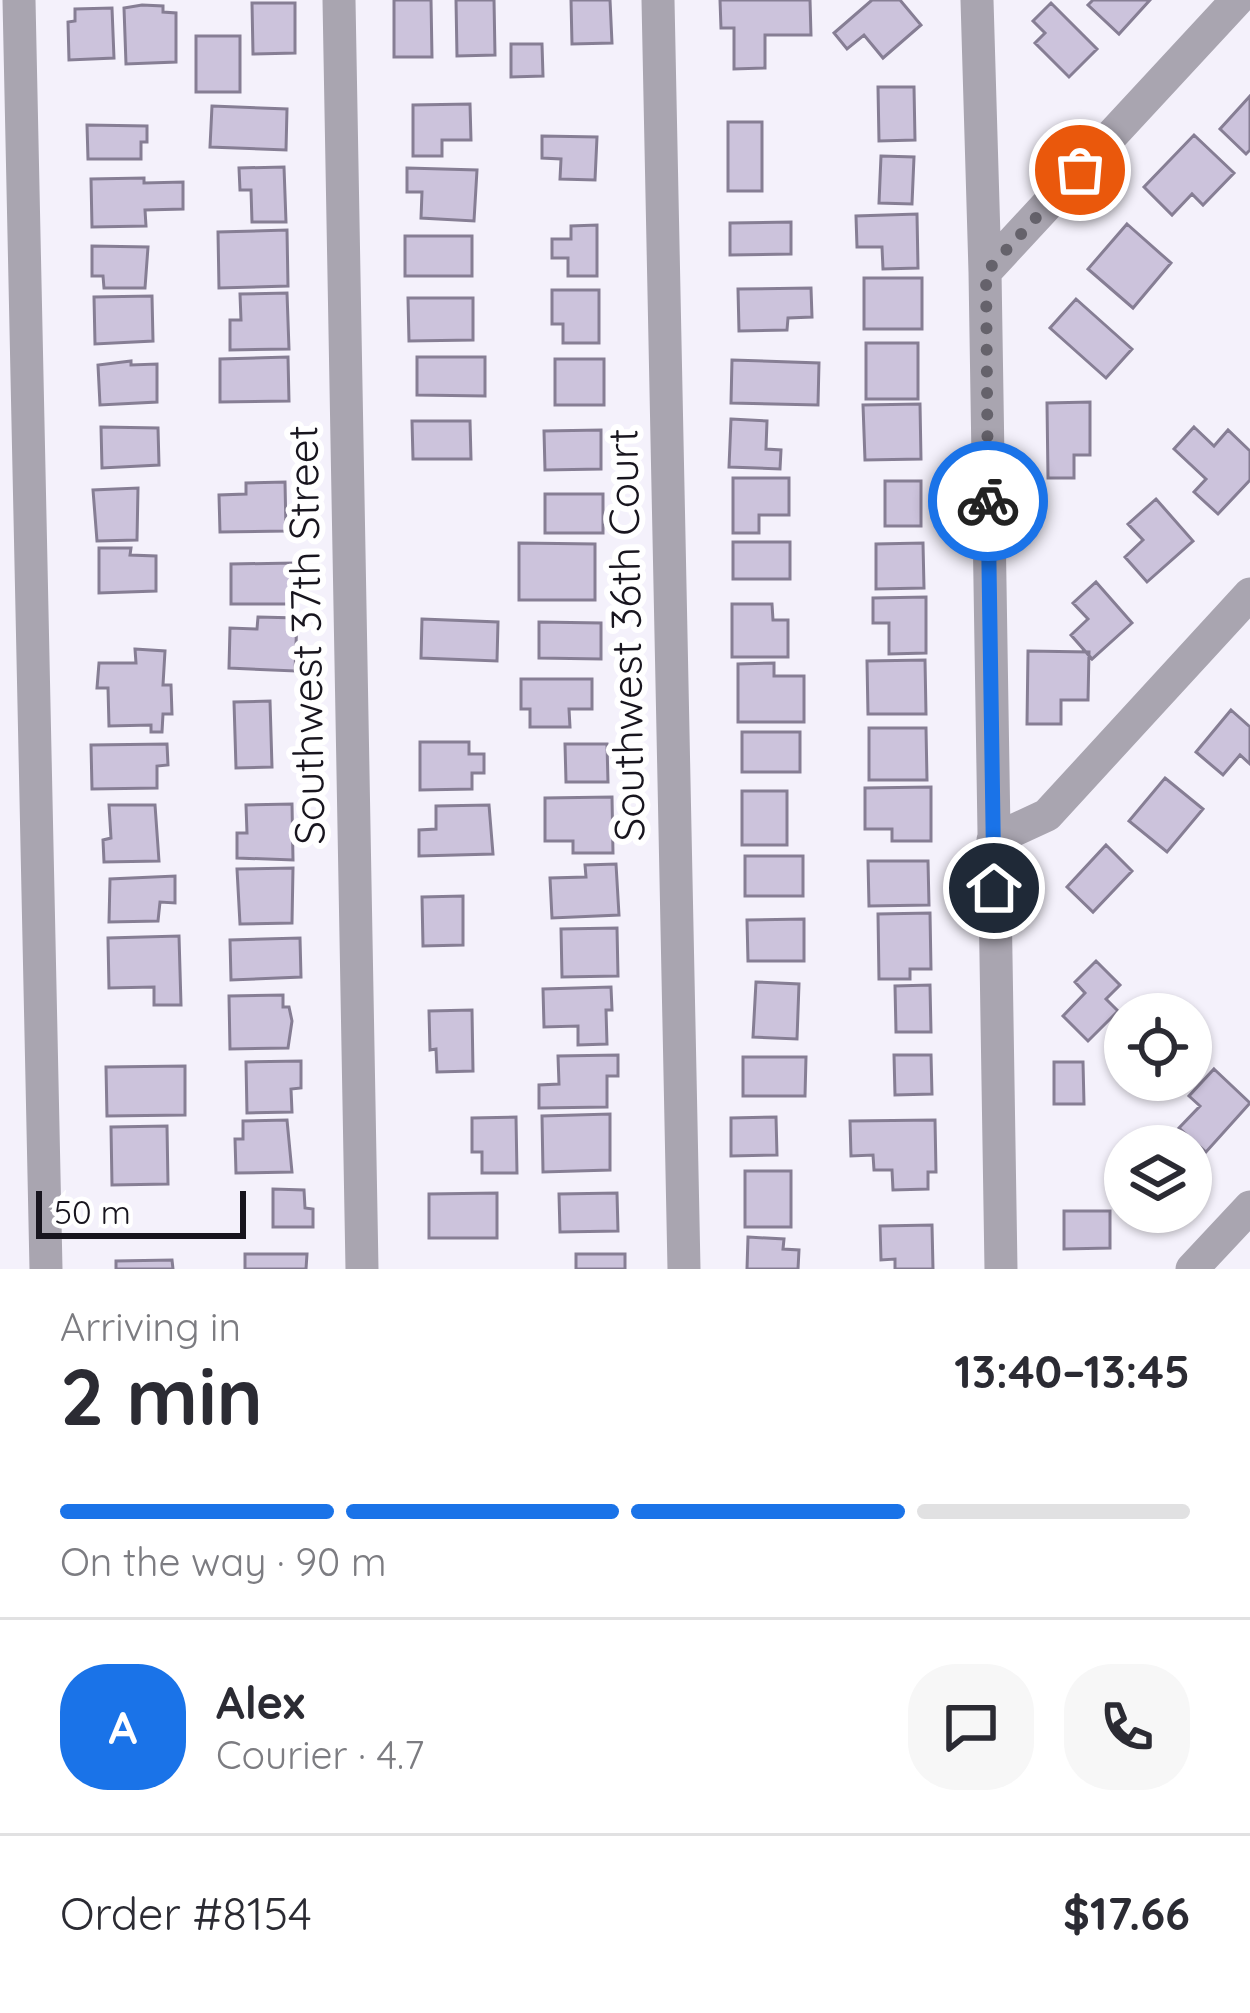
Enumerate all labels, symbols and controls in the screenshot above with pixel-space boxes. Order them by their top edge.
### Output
pin [1029,119,1131,221]
icon: bag [1047,137,1113,203]
street label: Southwest 37th Street [275,425,336,845]
street label: Southwest 36th Court [595,428,656,842]
courier [928,441,1048,561]
icon: bike [955,468,1021,534]
pin [943,837,1045,939]
icon: home [961,855,1027,921]
map controls [1104,993,1212,1233]
button: locate [1104,993,1212,1101]
button: layers [1104,1125,1212,1233]
scale bar [36,1185,246,1238]
text: 50 m [54,1191,131,1232]
text: Arriving in [60,1302,241,1351]
text: 13:40–13:45 [954,1343,1190,1399]
text: 2 min [60,1347,263,1445]
text: On the way · 90 m [60,1537,386,1586]
button: chat [908,1664,1034,1790]
button: phone [1064,1664,1190,1790]
text: Alex [216,1674,305,1730]
text: A [109,1699,137,1755]
text: Courier · 4.7 [216,1730,424,1779]
text: Order #8154 [60,1885,312,1941]
text: $17.66 [1063,1885,1190,1941]

